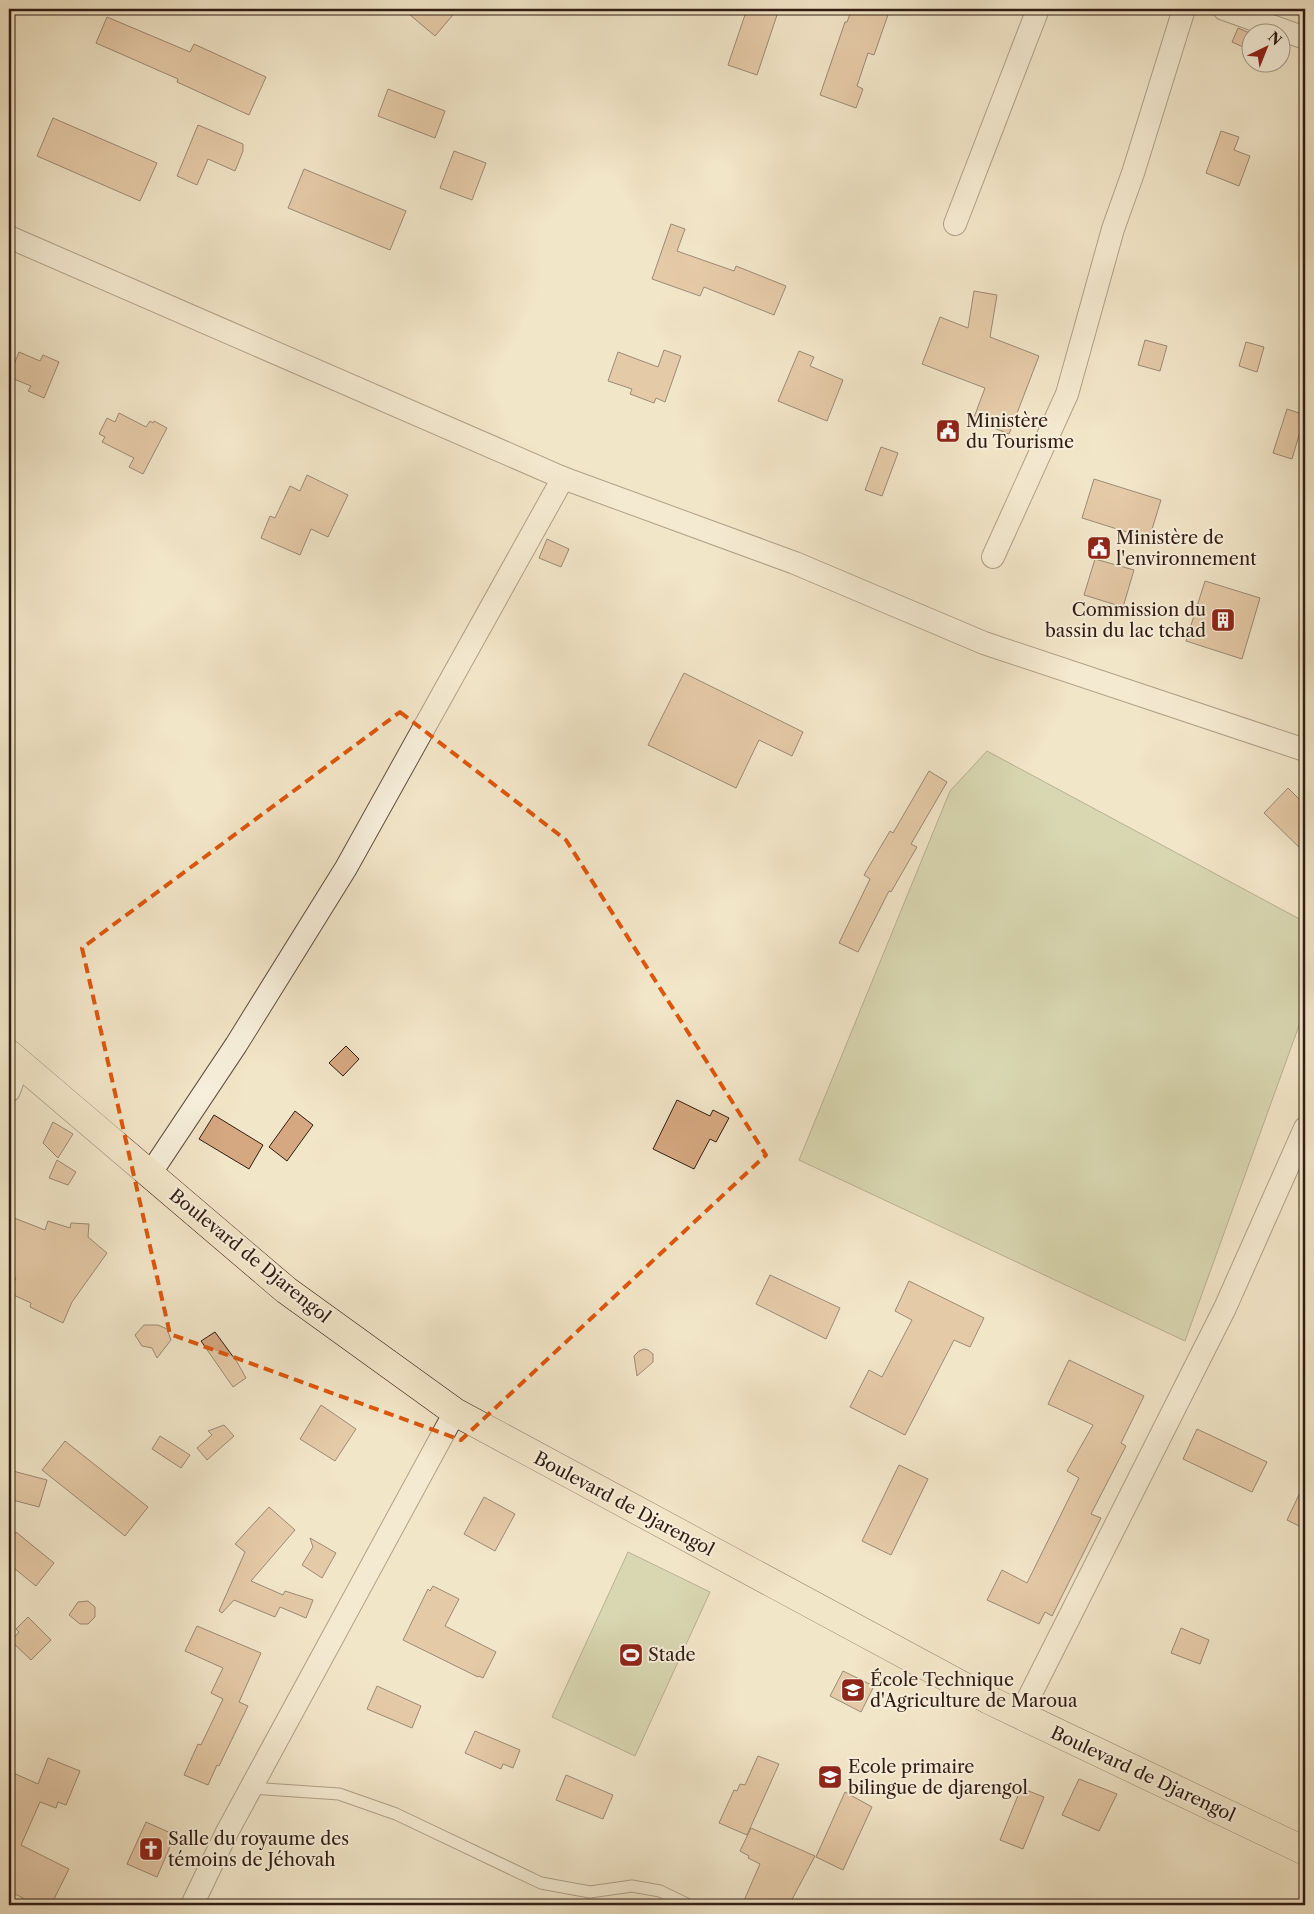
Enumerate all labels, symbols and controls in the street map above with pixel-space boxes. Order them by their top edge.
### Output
north arrow [1242,22,1292,72]
text: N [1264,28,1285,49]
place label: Ministère du Tourisme [966,410,1074,453]
public building icon: Ministère du Tourisme [935,418,961,444]
place label: Ministère de l'environnement [1116,527,1257,570]
public building icon: Ministère de l'environnement [1086,535,1112,561]
place label: Commission du bassin du lac tchad [1045,599,1206,642]
building icon: Commission du bassin du lac tchad [1210,607,1236,633]
street label: Boulevard de Djarengol [165,1184,335,1328]
street label: Boulevard de Djarengol [530,1447,718,1561]
sports icon: Stade [618,1642,644,1668]
place label: Stade [648,1644,696,1666]
place label: École Technique d'Agriculture de Maroua [870,1668,1078,1712]
school or university icon: École Technique d'Agriculture de Maroua [840,1677,866,1703]
street label: Boulevard de Djarengol [1047,1722,1239,1826]
place label: Ecole primaire bilingue de djarengol [848,1756,1028,1799]
school or university icon: Ecole primaire bilingue de djarengol [817,1764,843,1790]
place label: Salle du royaume des témoins de Jéhovah [168,1828,349,1871]
church icon: Salle du royaume des témoins de Jéhovah [138,1836,164,1862]

